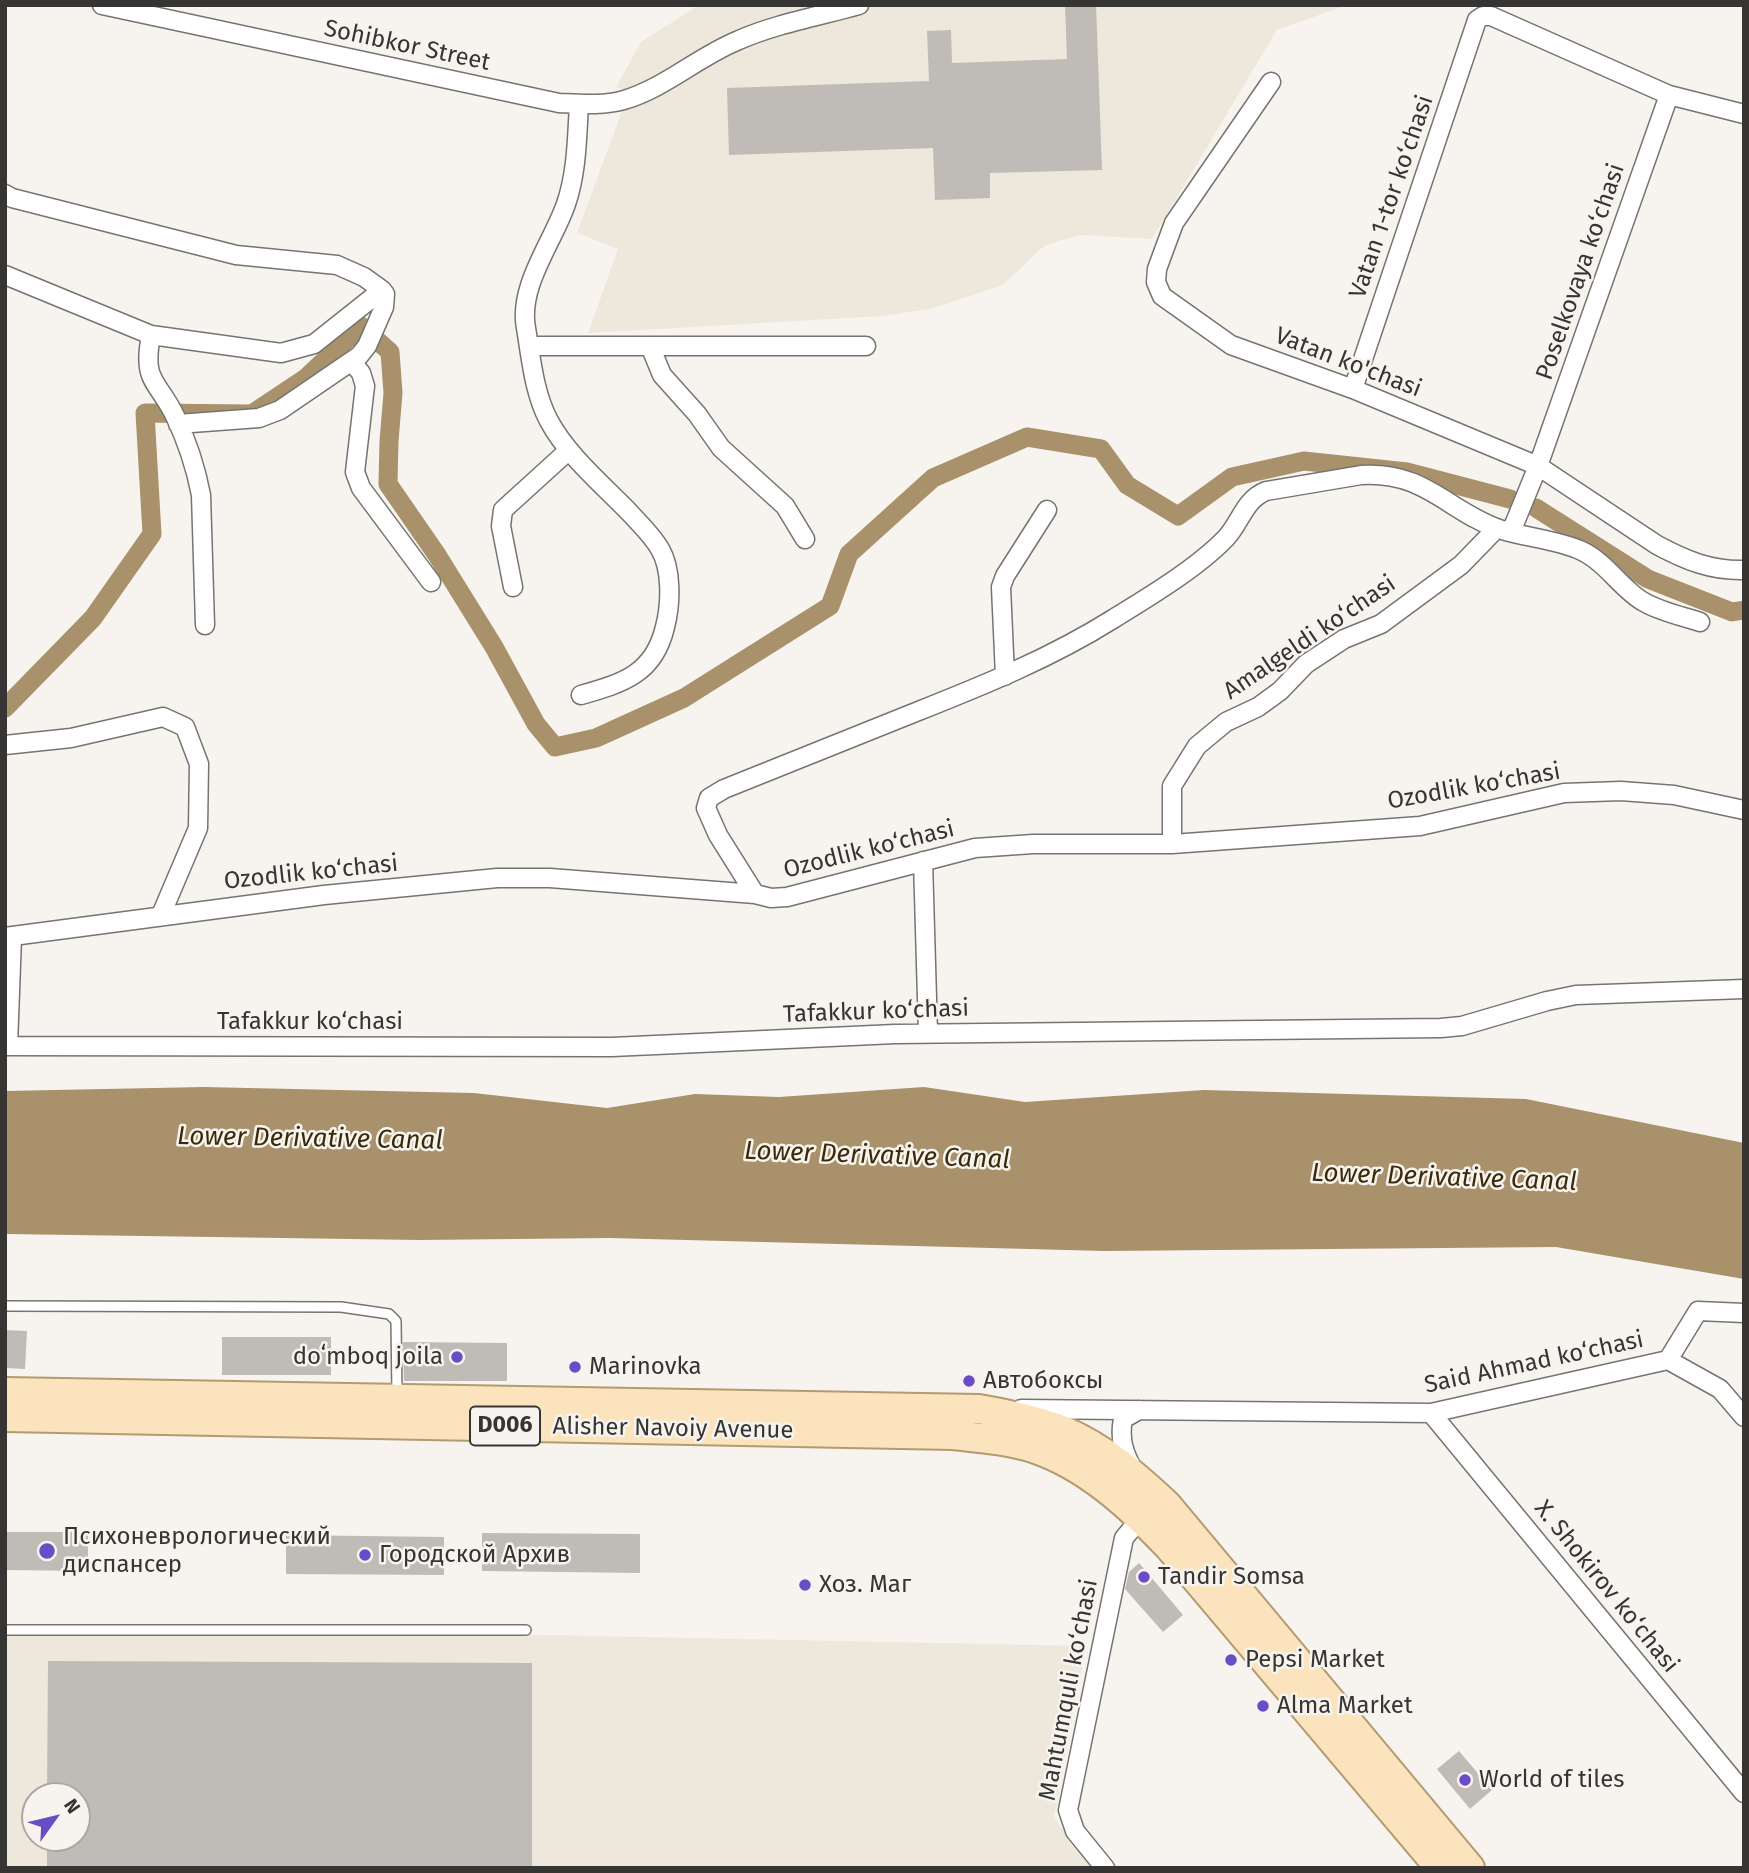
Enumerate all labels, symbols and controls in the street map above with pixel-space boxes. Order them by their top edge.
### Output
street label: Sohibkor Street [321,14,493,78]
street label: Vatan 1-tor ko‘chasi [1344,92,1440,302]
street label: Poselkovaya ko‘chasi [1530,160,1632,384]
street label: Vatan ko'chasi [1271,322,1425,404]
street label: Amalgeldi ko‘chasi [1219,570,1401,706]
street label: Ozodlik ko‘chasi [1385,758,1563,816]
street label: Ozodlik ko‘chasi [781,815,957,885]
street label: Ozodlik ko‘chasi [223,850,399,896]
street label: Tafakkur ko‘chasi [782,994,970,1030]
street label: Tafakkur ko‘chasi [217,1008,403,1036]
water label: Lower Derivative Canal [177,1121,443,1157]
water label: Lower Derivative Canal [744,1136,1010,1176]
water label: Lower Derivative Canal [1311,1158,1577,1198]
street label: Said Ahmad ko‘chasi [1422,1326,1646,1400]
place label: doʻmboq joila [293,1343,443,1371]
marker: doʻmboq joila [449,1349,465,1365]
place label: Marinovka [589,1353,702,1381]
marker: Marinovka [567,1359,583,1375]
place label: Автобоксы [983,1367,1103,1395]
marker: Автобоксы [961,1373,977,1389]
road number: D006 [470,1406,540,1446]
street label: Alisher Navoiy Avenue [552,1412,794,1446]
street label: X. Shokirov ko‘chasi [1528,1495,1684,1679]
place label: Психоневрологический диспансер [63,1523,331,1579]
marker: Психоневрологический диспансер [37,1541,57,1561]
place label: Городской Архив [379,1541,570,1569]
marker: Городской Архив [357,1547,373,1563]
place label: Tandir Somsa [1158,1563,1305,1591]
marker: Tandir Somsa [1136,1569,1152,1585]
place label: Хоз. Маг [819,1571,911,1599]
marker: Хоз. Маг [797,1577,813,1593]
street label: Mahtumquli ko‘chasi [1033,1577,1105,1803]
place label: Pepsi Market [1245,1646,1385,1674]
marker: Pepsi Market [1223,1652,1239,1668]
place label: Alma Market [1277,1692,1413,1720]
marker: Alma Market [1255,1698,1271,1714]
place label: World of tiles [1479,1766,1625,1794]
marker: World of tiles [1457,1772,1473,1788]
north arrow [21,1782,91,1852]
text: N [59,1794,85,1818]

